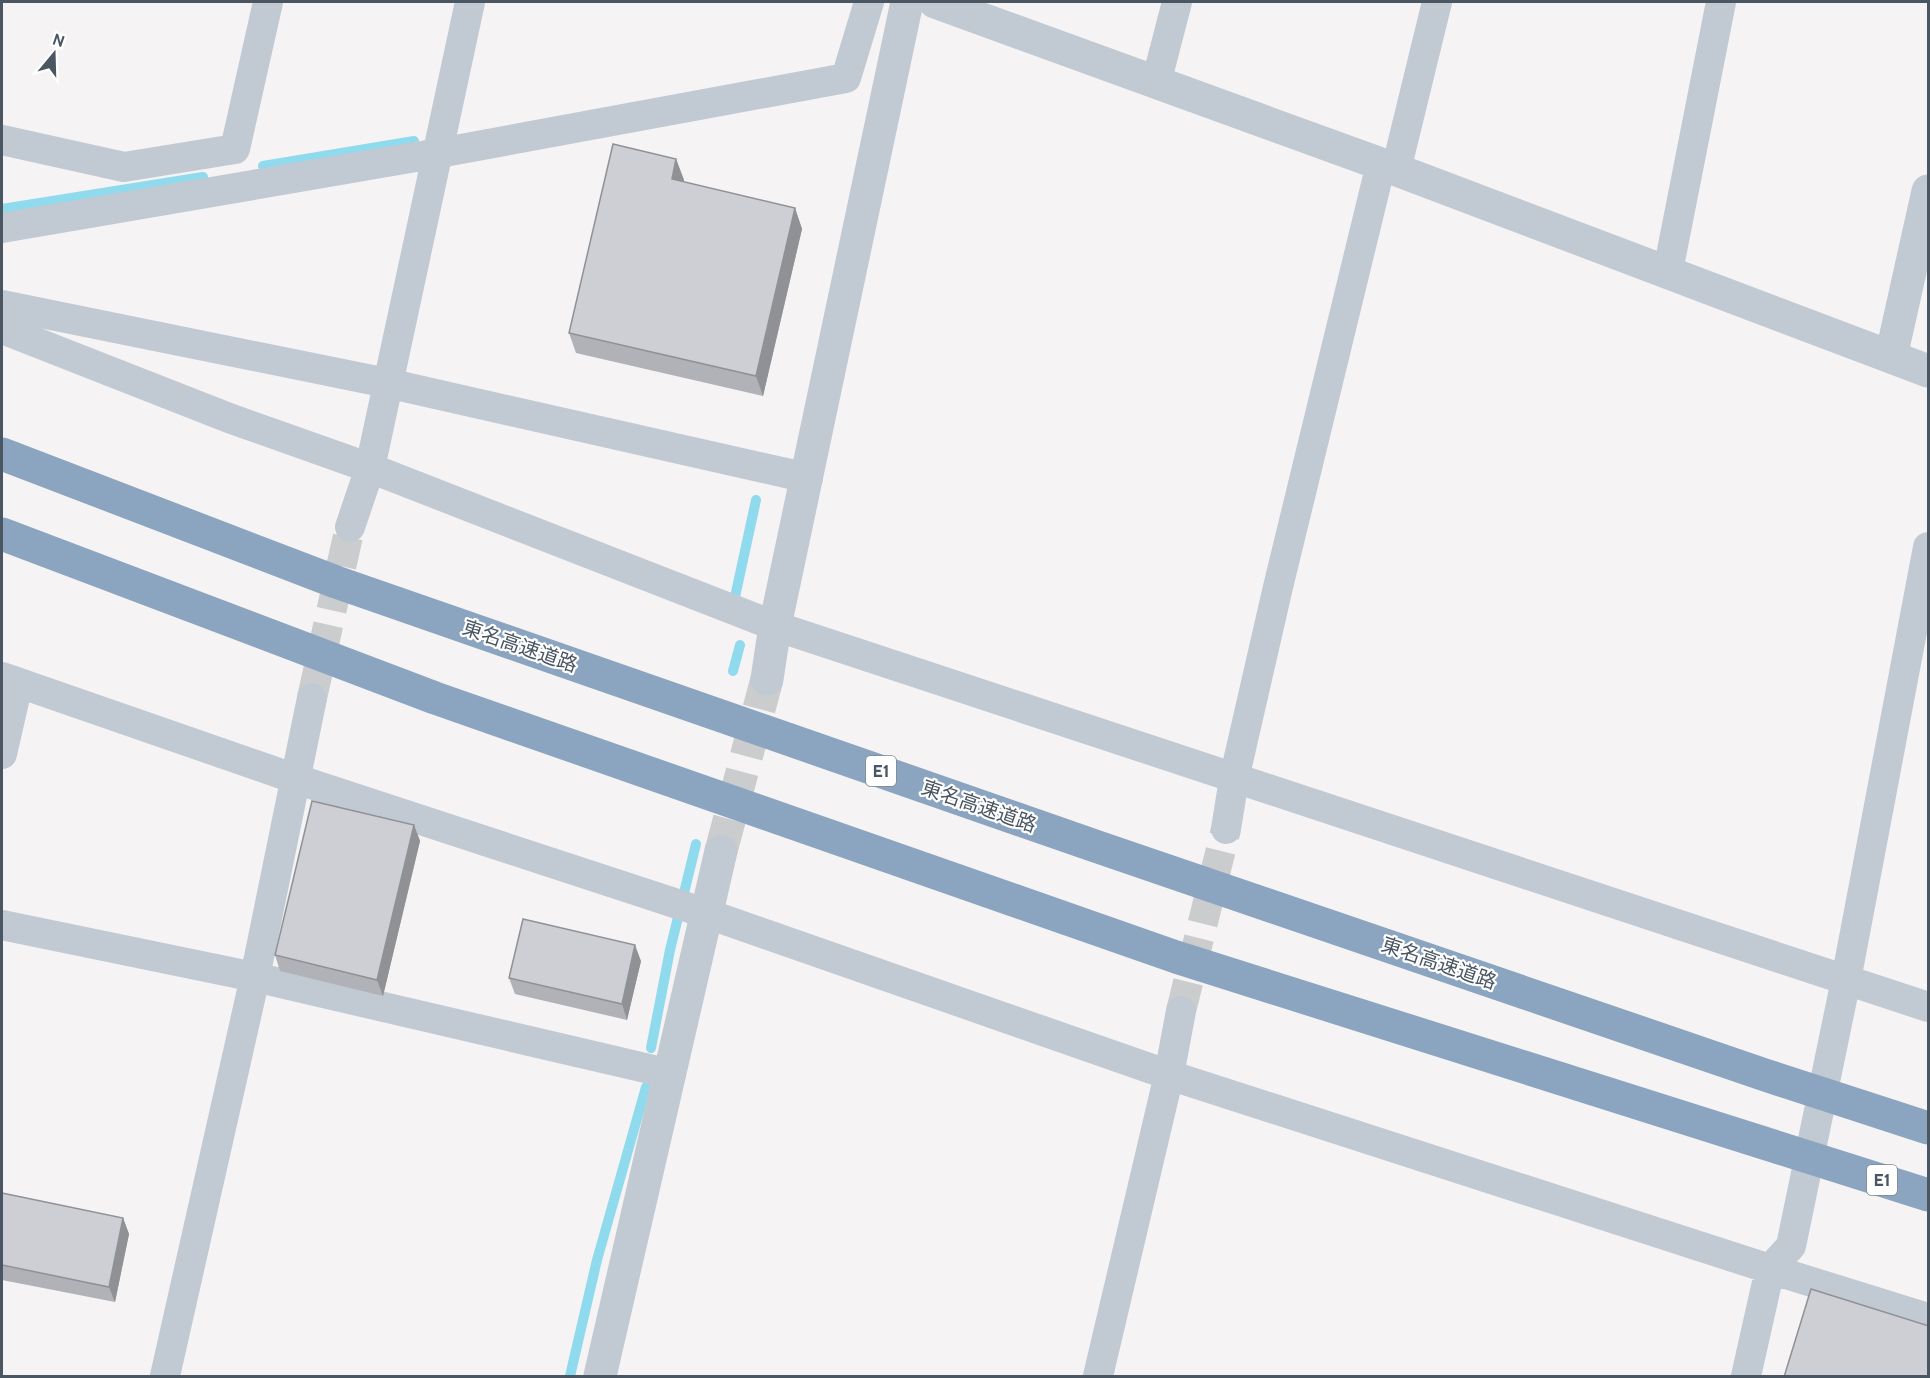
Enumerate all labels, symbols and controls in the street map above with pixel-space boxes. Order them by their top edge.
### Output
north arrow [24,24,84,84]
text: N [50,29,67,51]
street label: 東名高速道路 [459,615,581,677]
road number: E1 [866,756,896,786]
street label: 東名高速道路 [918,775,1040,837]
street label: 東名高速道路 [1378,932,1500,994]
road number: E1 [1867,1165,1897,1195]

